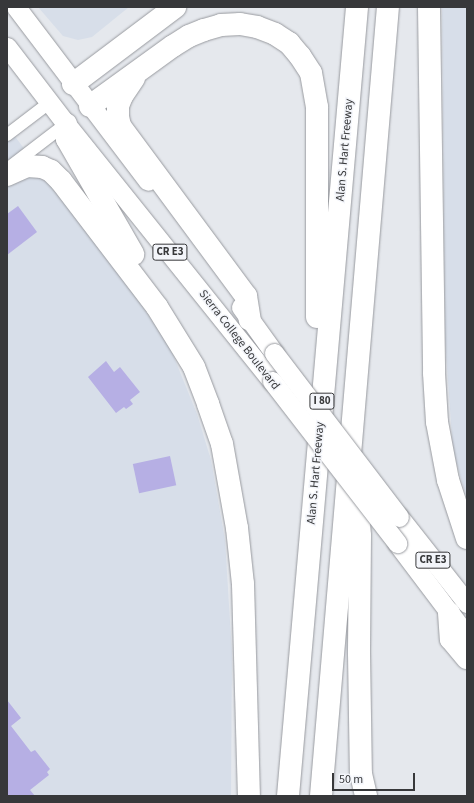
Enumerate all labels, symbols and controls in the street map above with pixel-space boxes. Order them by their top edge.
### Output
street label: Alan S. Hart Freeway [333,98,357,202]
road number: CR E3 [152,243,188,261]
street label: Sierra College Boulevard [196,287,282,393]
road number: I 80 [309,392,335,410]
street label: Alan S. Hart Freeway [304,421,328,525]
road number: CR E3 [415,551,451,569]
scale bar [334,765,417,791]
text: 50 m [339,771,363,788]

